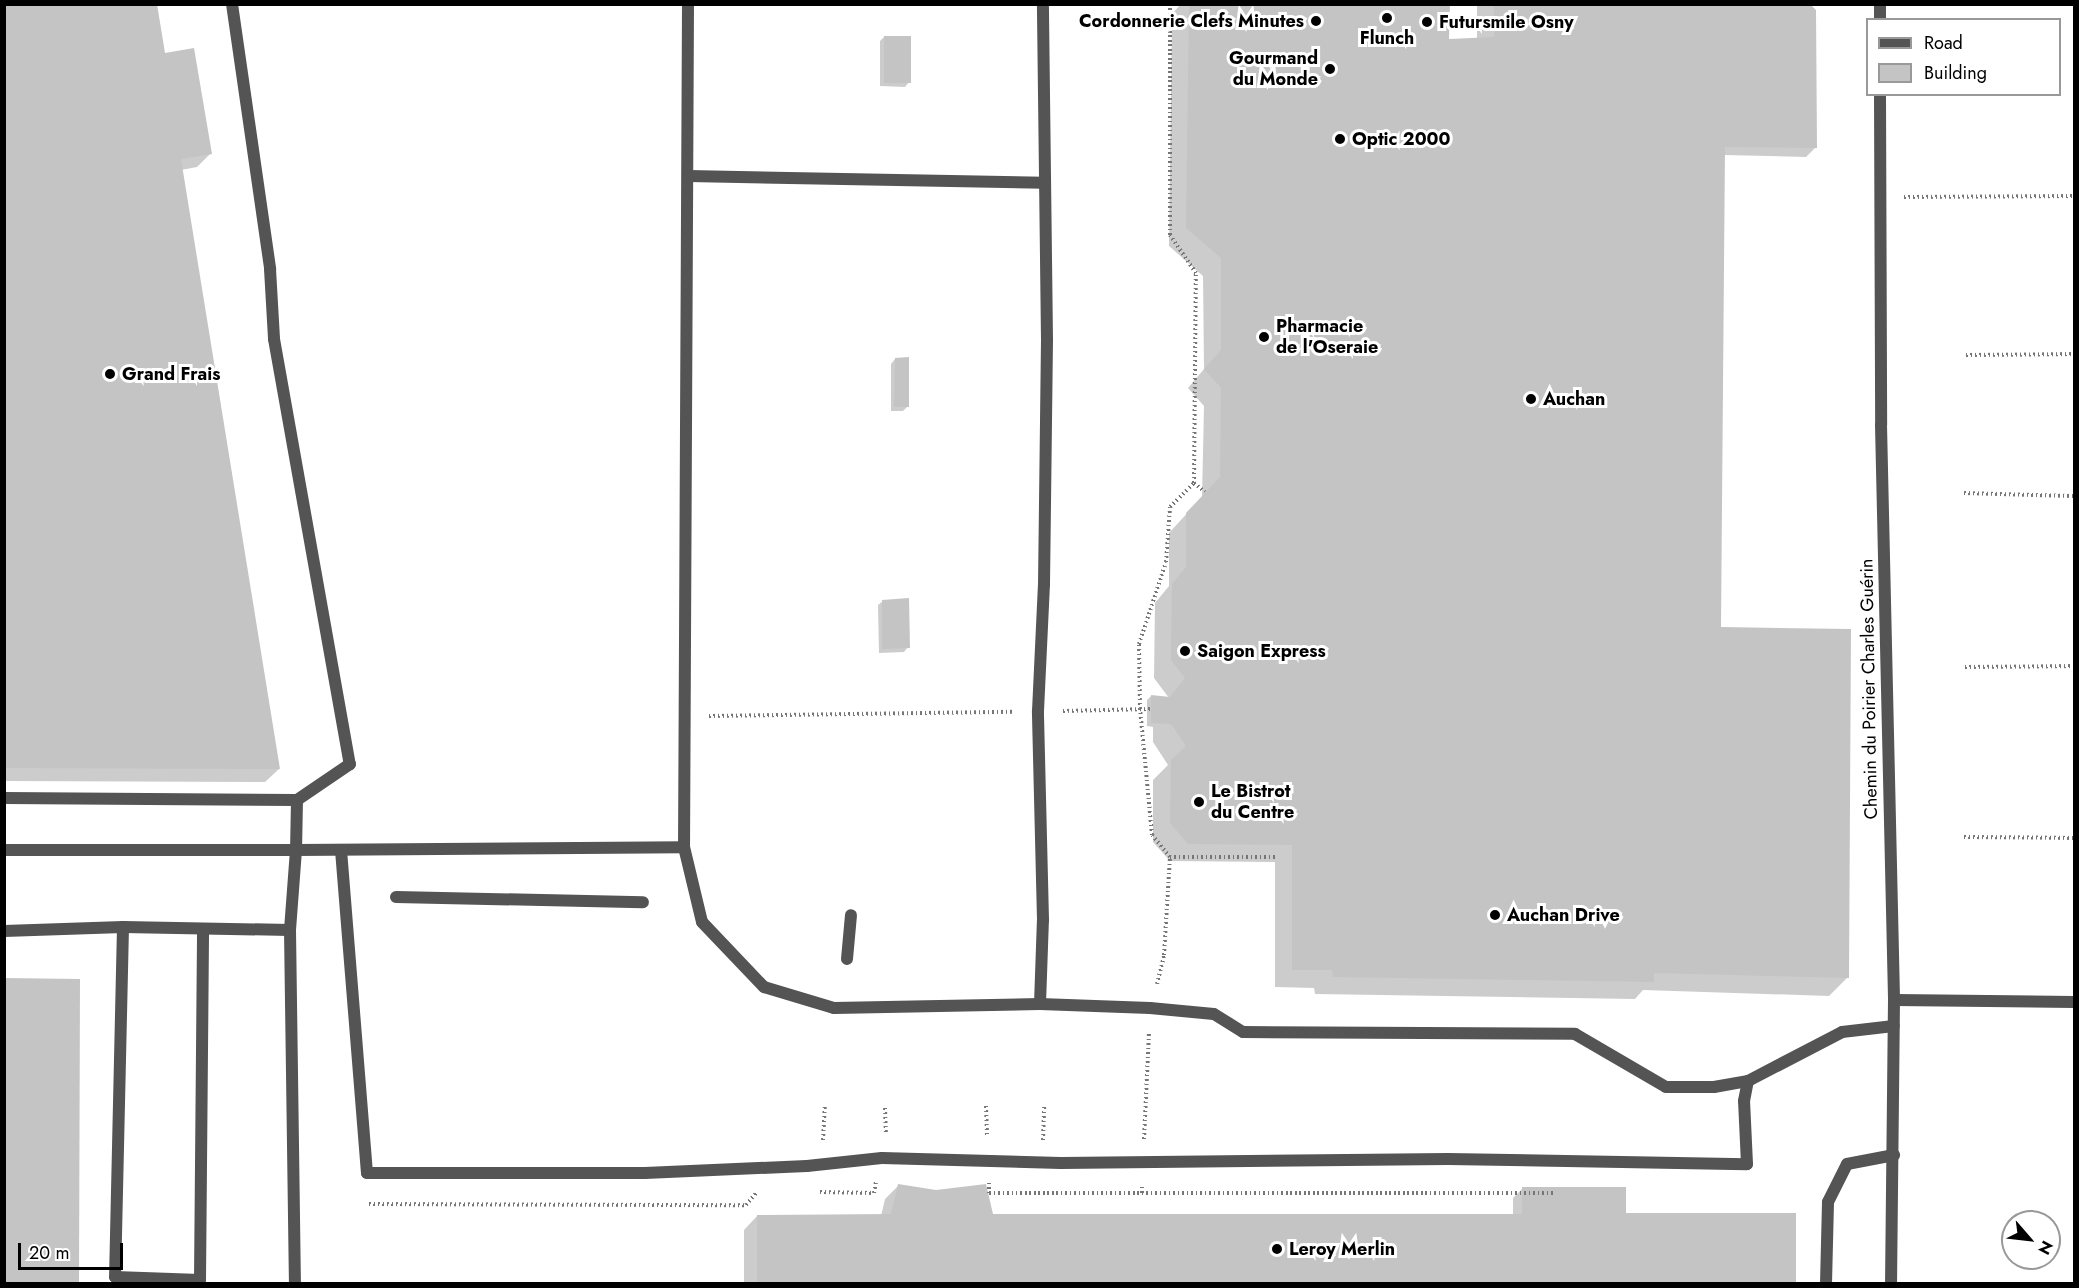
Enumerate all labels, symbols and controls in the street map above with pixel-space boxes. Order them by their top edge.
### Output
place label: Cordonnerie Clefs Minutes [1079,10,1304,32]
marker: Flunch [1380,11,1394,25]
place label: Futursmile Osny [1439,11,1574,33]
marker: Cordonnerie Clefs Minutes [1309,14,1323,28]
marker: Futursmile Osny [1420,15,1434,29]
legend [1866,18,2061,96]
place label: Flunch [1360,27,1414,49]
text: Road [1924,30,1963,56]
place label: Gourmand du Monde [1229,48,1318,90]
text: Building [1924,60,1987,86]
marker: Gourmand du Monde [1323,62,1337,76]
place label: Optic 2000 [1352,128,1450,150]
marker: Optic 2000 [1333,132,1347,146]
place label: Pharmacie de l'Oseraie [1276,316,1378,358]
marker: Pharmacie de l'Oseraie [1257,330,1271,344]
place label: Grand Frais [122,363,220,385]
marker: Grand Frais [103,367,117,381]
place label: Auchan [1543,388,1605,410]
marker: Auchan [1524,392,1538,406]
street label: Chemin du Poirier Charles Guérin [1856,558,1882,820]
place label: Saigon Express [1197,640,1326,662]
marker: Saigon Express [1178,644,1192,658]
place label: Le Bistrot du Centre [1211,781,1294,824]
marker: Le Bistrot du Centre [1192,795,1206,809]
place label: Auchan Drive [1507,904,1620,926]
marker: Auchan Drive [1488,908,1502,922]
north arrow [2001,1210,2061,1270]
scale bar [21,1231,126,1269]
text: N [2032,1237,2059,1259]
place label: Leroy Merlin [1289,1238,1395,1260]
text: 20 m [29,1240,69,1266]
marker: Leroy Merlin [1270,1242,1284,1256]

